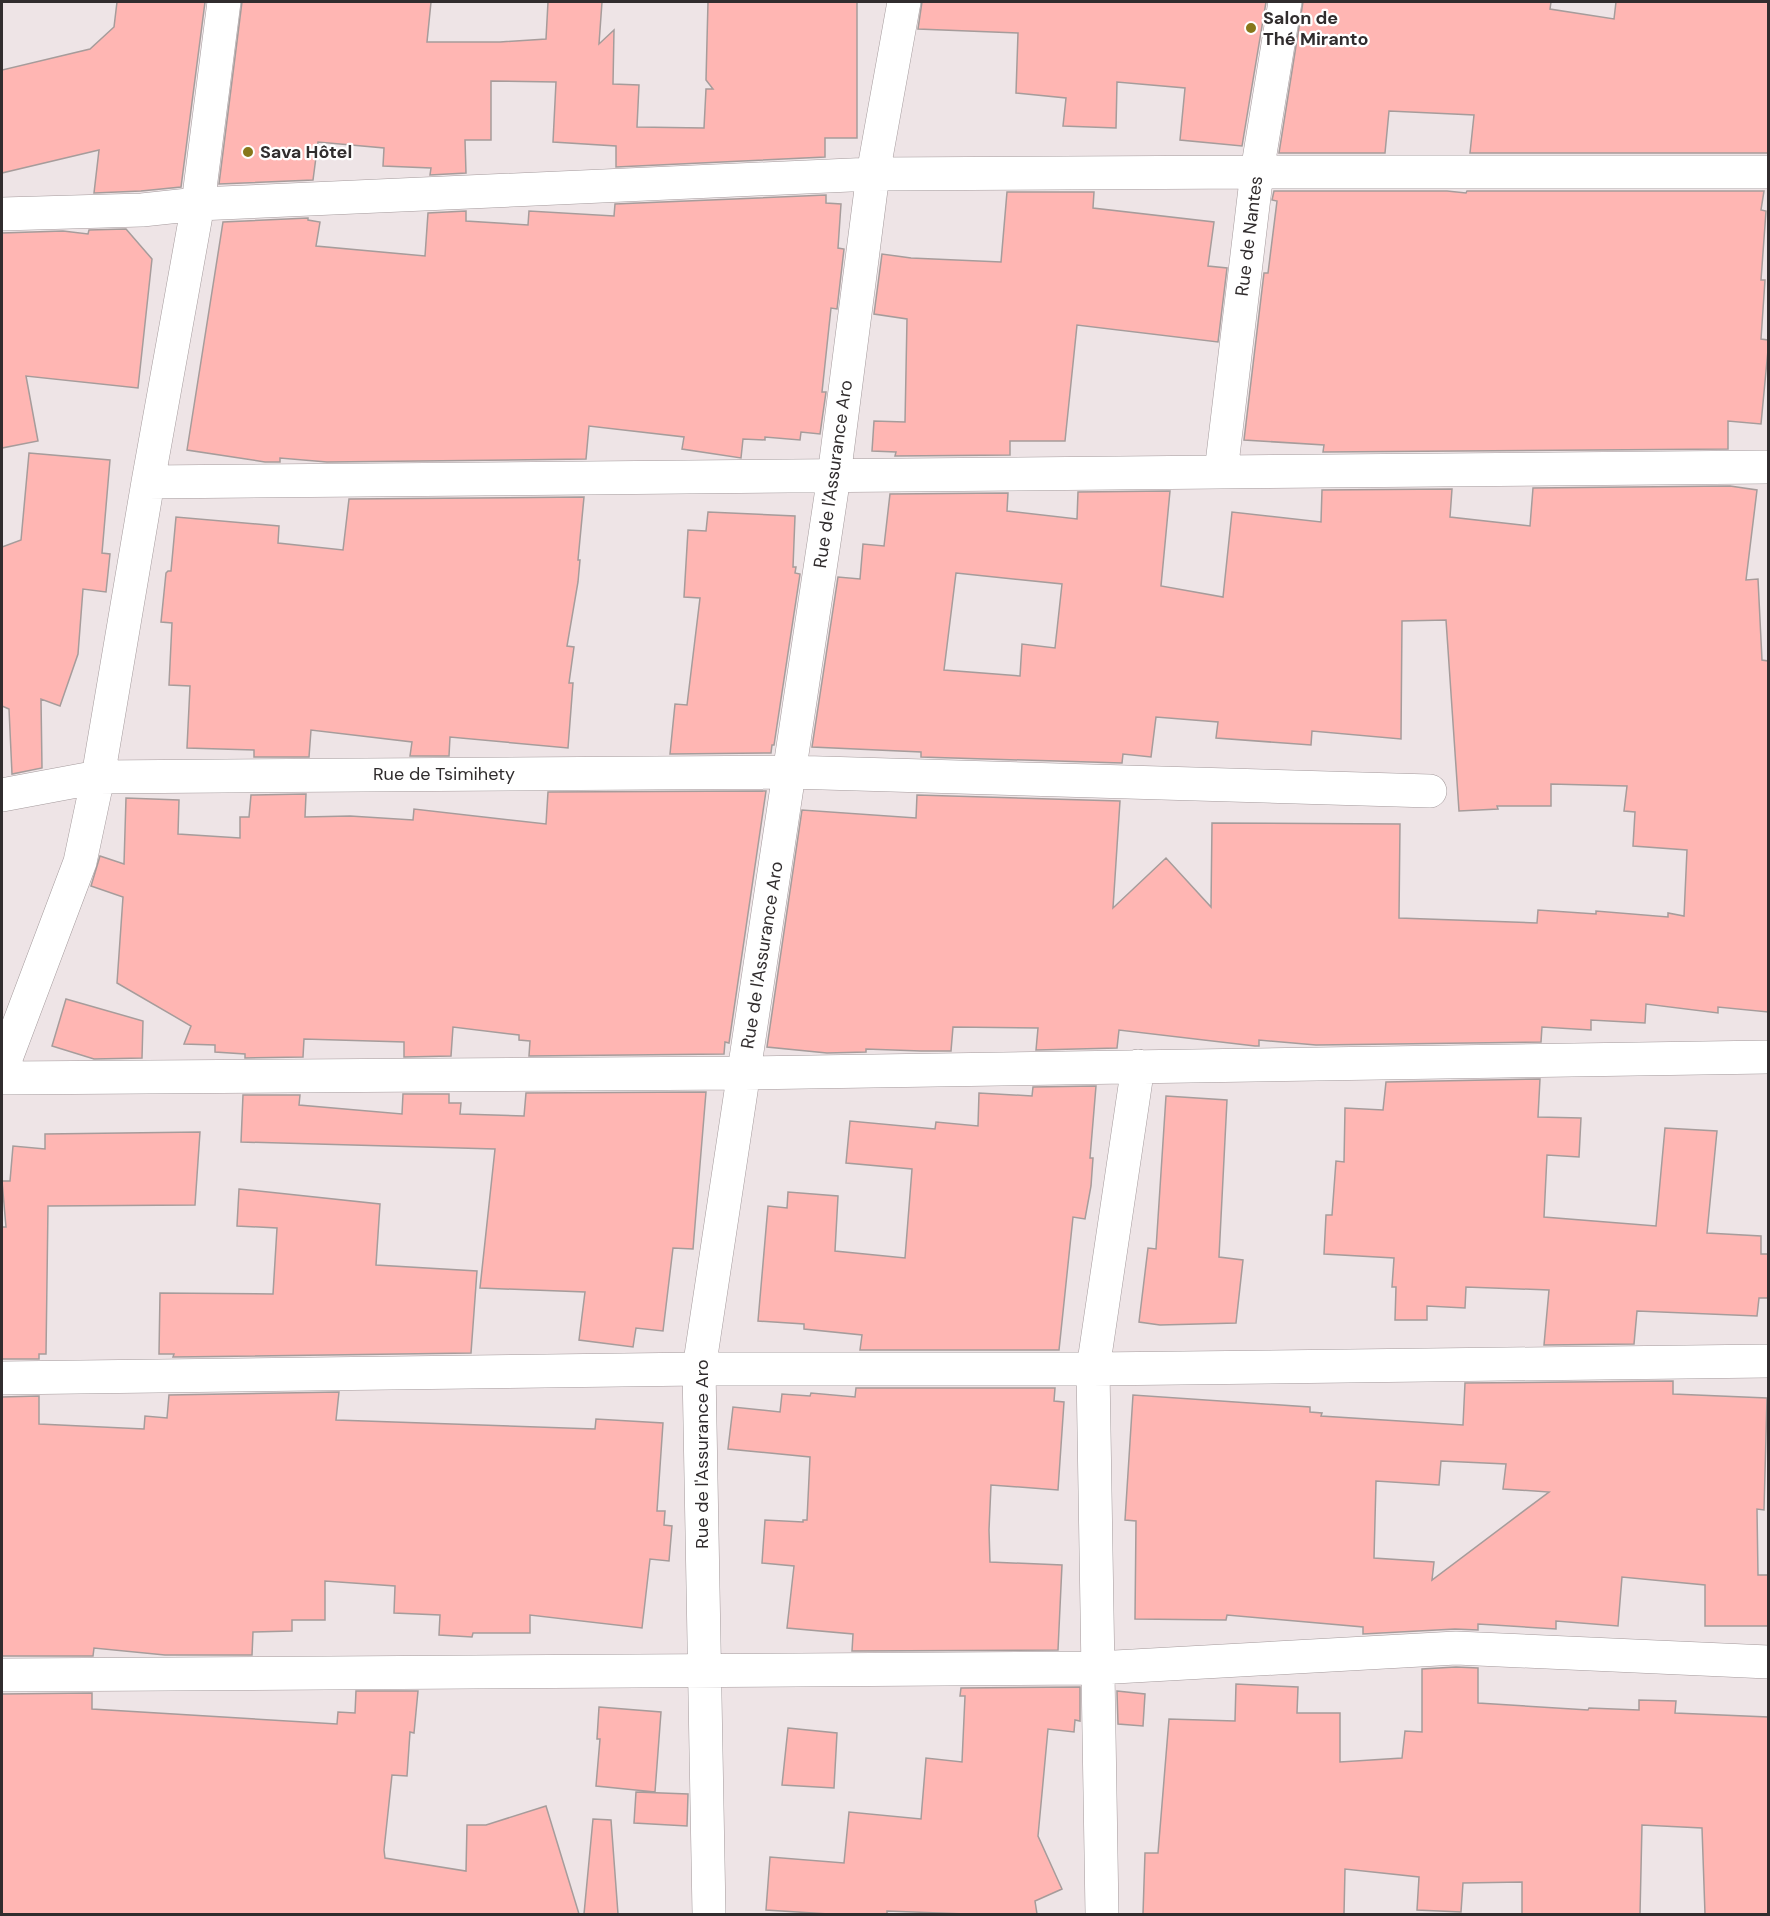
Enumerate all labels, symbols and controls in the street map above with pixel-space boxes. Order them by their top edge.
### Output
place label: Salon de Thé Miranto [1263,6,1368,51]
marker: Salon de Thé Miranto [1244,21,1258,35]
place label: Sava Hôtel [260,140,352,164]
marker: Sava Hôtel [241,145,255,159]
street label: Rue de Nantes [1230,175,1268,297]
street label: Rue de l'Assurance Aro [808,379,858,569]
street label: Rue de Tsimihety [373,762,515,786]
street label: Rue de l'Assurance Aro [735,860,789,1050]
street label: Rue de l'Assurance Aro [690,1359,714,1549]

